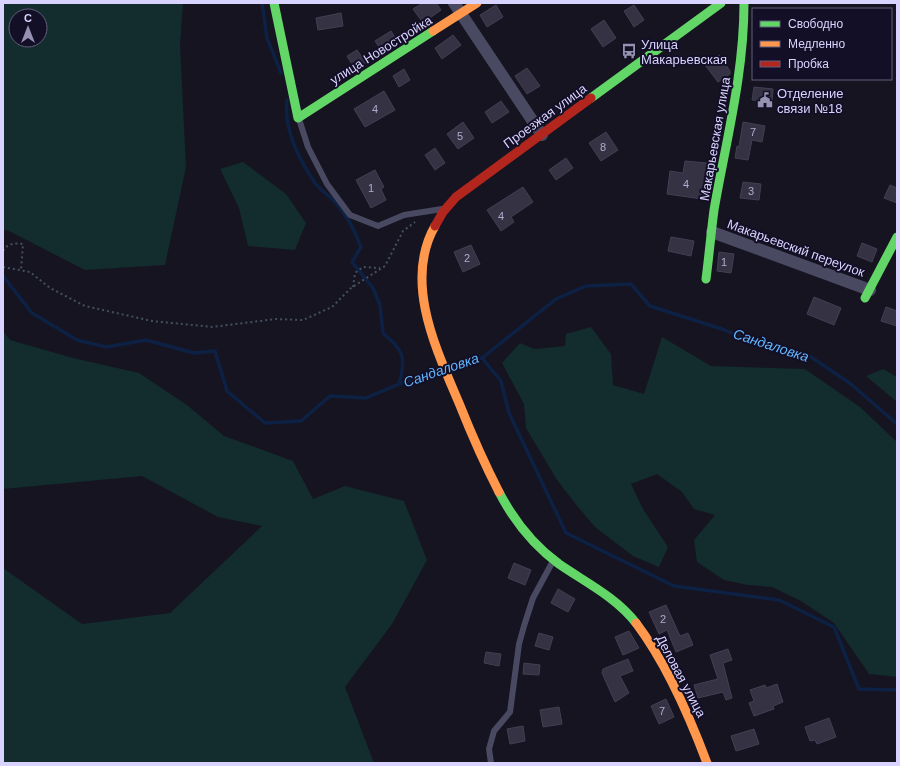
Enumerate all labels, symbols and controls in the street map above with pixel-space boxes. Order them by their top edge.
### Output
north arrow [8,8,48,48]
legend [752,8,892,80]
text: С [24,12,32,24]
street label: улица Новостройка [327,12,435,87]
text: Свободно [788,17,843,31]
place label: Улица Макарьевская [641,37,727,67]
text: Медленно [788,37,845,51]
bus stop icon: Улица Макарьевская [620,42,638,60]
text: Пробка [788,57,829,71]
street label: Макарьевская улица [697,75,733,202]
street label: Проезжая улица [501,80,590,151]
place label: Отделение связи №18 [777,86,844,116]
public building icon: Отделение связи №18 [756,91,774,109]
house number: 4 [372,103,378,115]
house number: 7 [750,126,756,138]
house number: 5 [457,130,463,142]
house number: 8 [600,141,606,153]
house number: 4 [683,178,689,190]
house number: 1 [368,182,374,194]
house number: 3 [748,185,754,197]
house number: 4 [498,210,504,222]
street label: Макарьевский переулок [725,216,867,280]
house number: 2 [464,252,470,264]
house number: 1 [721,256,727,268]
water label: Сандаловка [731,325,811,365]
water label: Сандаловка [401,350,481,390]
house number: 2 [660,613,666,625]
street label: Деловая улица [653,632,709,720]
house number: 7 [659,705,665,717]

